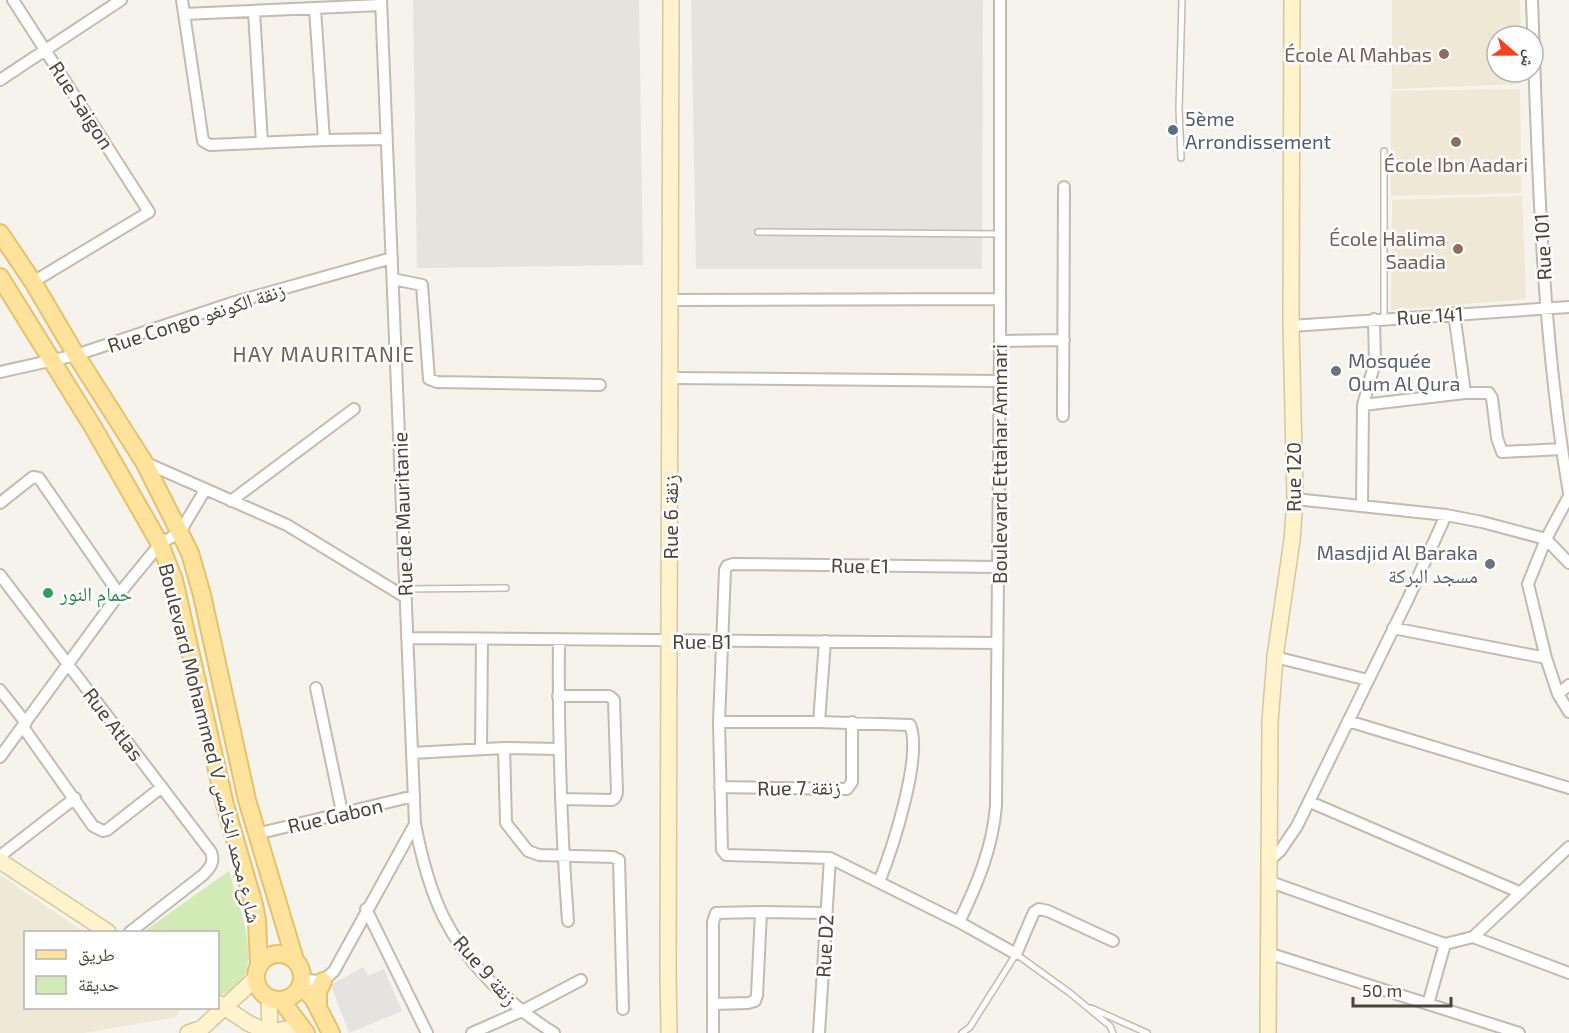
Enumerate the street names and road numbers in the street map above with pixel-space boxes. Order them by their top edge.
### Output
street label: Rue Saigon [45,56,119,154]
street label: Rue 101 [1528,213,1556,281]
street label: Rue Congo زنقة الكونغو [104,277,288,357]
street label: Rue 141 [1396,301,1464,329]
street label: Boulevard Ettahar Ammari [987,344,1011,584]
street label: Rue de Mauritanie [387,431,417,597]
street label: Rue 120 [1281,442,1305,512]
street label: Rue 6 زنقة [658,475,682,559]
street label: Rue E1 [831,552,889,578]
street label: Boulevard Mohammed V شارع محمد الخامس [153,561,267,926]
street label: Rue B1 [672,629,732,653]
street label: Rue Atlas [79,683,149,765]
street label: Rue 7 زنقة [757,774,841,800]
street label: Rue Gabon [285,792,385,838]
street label: Rue D2 [810,914,838,978]
street label: Rue 9 زنقة [449,930,523,1010]

